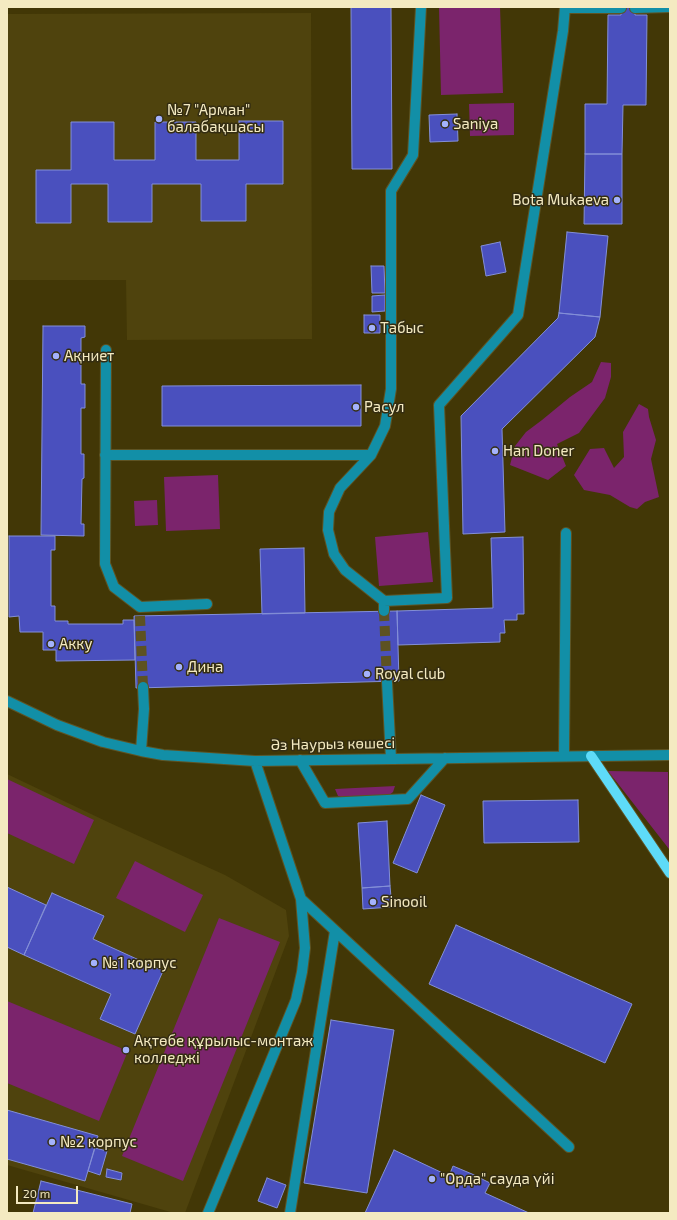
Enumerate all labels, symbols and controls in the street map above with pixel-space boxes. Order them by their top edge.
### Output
place label: №7 "Арман" балабақшасы [167,101,264,136]
marker: №7 "Арман" балабақшасы [154,114,164,124]
place label: Saniya [453,115,498,133]
marker: Saniya [440,119,450,129]
place label: Bota Mukaeva [512,191,609,209]
marker: Bota Mukaeva [612,195,622,205]
place label: Табыс [380,319,424,337]
marker: Табыс [367,323,377,333]
place label: Ақниет [64,347,114,365]
marker: Ақниет [51,351,61,361]
place label: Расул [364,398,404,416]
marker: Расул [351,402,361,412]
place label: Han Doner [503,442,575,460]
marker: Han Doner [490,446,500,456]
place label: Акку [59,635,92,653]
marker: Акку [46,639,56,649]
place label: Дина [187,658,223,676]
marker: Дина [174,662,184,672]
place label: Royal club [375,665,445,683]
marker: Royal club [362,669,372,679]
street label: Әз Наурыз көшесі [271,734,395,754]
place label: Sinooil [381,893,427,911]
marker: Sinooil [368,897,378,907]
place label: №1 корпус [102,954,177,972]
marker: №1 корпус [89,958,99,968]
place label: Ақтөбе құрылыс-монтаж колледжі [134,1032,313,1067]
marker: Ақтөбе құрылыс-монтаж колледжі [121,1045,131,1055]
place label: №2 корпус [60,1133,137,1151]
marker: №2 корпус [47,1137,57,1147]
place label: "Орда" сауда үйі [440,1170,554,1188]
marker: "Орда" сауда үйі [427,1174,437,1184]
scale bar [18,1178,80,1204]
text: 20 m [23,1186,50,1200]

